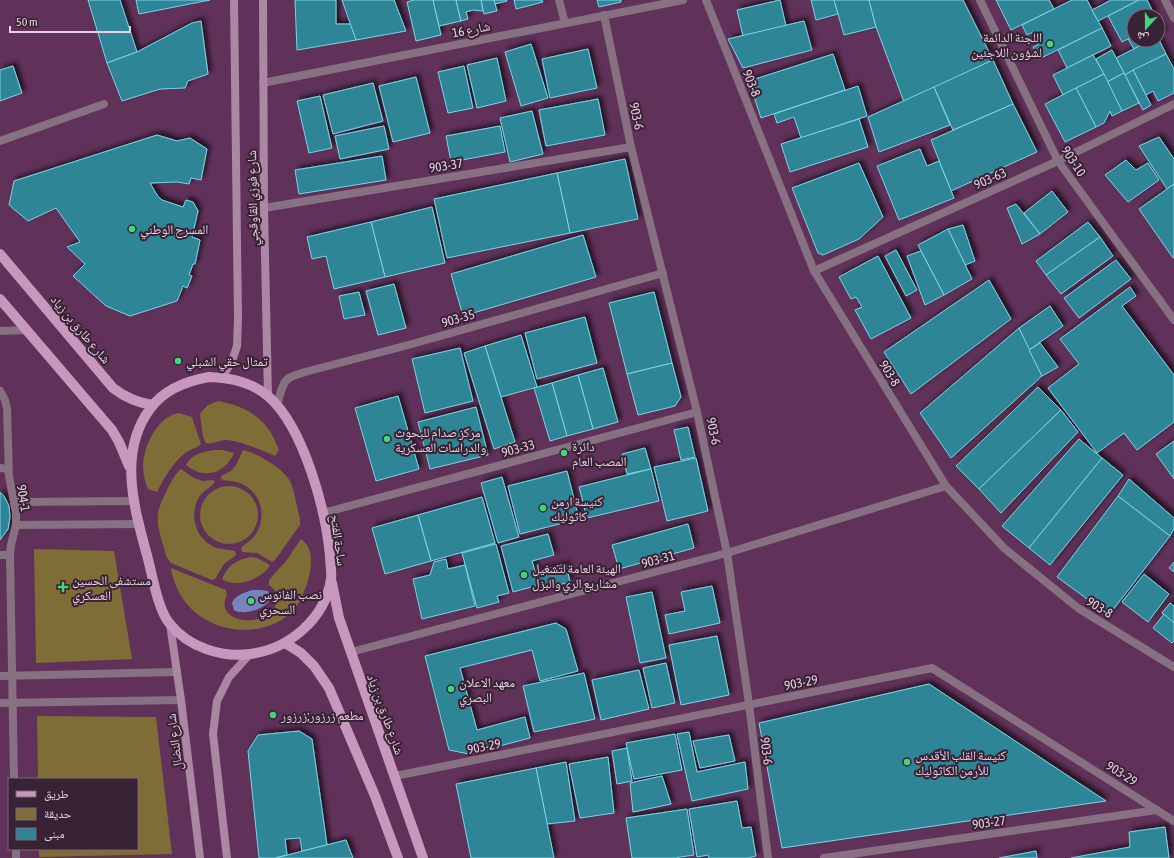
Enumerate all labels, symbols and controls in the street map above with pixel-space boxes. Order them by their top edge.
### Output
scale bar [10,8,130,34]
north arrow [1126,8,1166,48]
text: 50 m [16,15,38,29]
street label: شارع 16 [451,18,492,43]
text: ش [1135,28,1151,45]
place label: اللجنة الدائمة لشؤون اللاجئين [971,30,1042,61]
marker: اللجنة الدائمة لشؤون اللاجئين [1045,39,1055,49]
street label: 903-8 [739,68,764,99]
street label: 903-6 [626,101,647,131]
street label: 903-10 [1058,143,1089,179]
street label: شارع فوزي القاوقجي [244,150,264,246]
street label: 903-37 [428,155,464,176]
street label: 903-63 [972,165,1009,192]
place label: المسرح الوطني [140,222,208,240]
marker: المسرح الوطني [127,224,137,234]
street label: شارع طارق بن زياد [46,292,114,368]
street label: 903-35 [440,307,476,330]
place label: تمثال حقي الشبلي [186,354,268,372]
marker: تمثال حقي الشبلي [173,356,183,366]
street label: 903-8 [876,358,903,389]
street label: 903-6 [703,416,724,446]
place label: مركز صدام للبحوث والدراسات العسكرية [395,425,486,456]
marker: مركز صدام للبحوث والدراسات العسكرية [382,434,392,444]
street label: 903-33 [500,437,536,460]
place label: دائرة المصب العام [572,439,627,470]
marker: دائرة المصب العام [559,448,569,458]
street label: 904-1 [14,483,33,513]
place label: كنيسة ارمن كاثوليك [551,494,603,525]
marker: كنيسة ارمن كاثوليك [538,503,548,513]
street label: ساحة الفتح [325,513,350,567]
street label: 903-31 [640,548,676,571]
place label: الهيئة العامة لتشغيل مشاريع الري والبزل [532,561,621,594]
marker: الهيئة العامة لتشغيل مشاريع الري والبزل [519,570,529,580]
place label: مستشفى الحسين العسكري [72,573,151,606]
marker: مستشفى الحسين العسكري [57,581,69,593]
place label: نصب الفانوس السحري [259,587,322,620]
street label: 903-8 [1084,594,1115,621]
marker: نصب الفانوس السحري [246,596,256,606]
street label: شارع طارق بن زياد [362,672,407,757]
street label: 903-29 [783,672,819,693]
place label: معهد الاعلان البصري [459,675,515,708]
marker: معهد الاعلان البصري [446,684,456,694]
place label: مطعم زرزور;زرزور [280,708,364,724]
marker: مطعم زرزور;زرزور [268,710,278,720]
street label: شارع النضال [164,712,187,771]
street label: 903-29 [466,736,502,757]
street label: 903-6 [757,736,776,766]
place label: كنيسة القلب الأقدس للأرمن الكاثوليك [915,748,1007,779]
marker: كنيسة القلب الأقدس للأرمن الكاثوليك [902,757,912,767]
street label: 903-29 [1103,758,1140,789]
legend [8,778,138,850]
text: طريق [44,787,69,801]
text: حديقة [44,807,72,821]
street label: 903-27 [971,813,1007,832]
text: مبنى [44,827,65,841]

